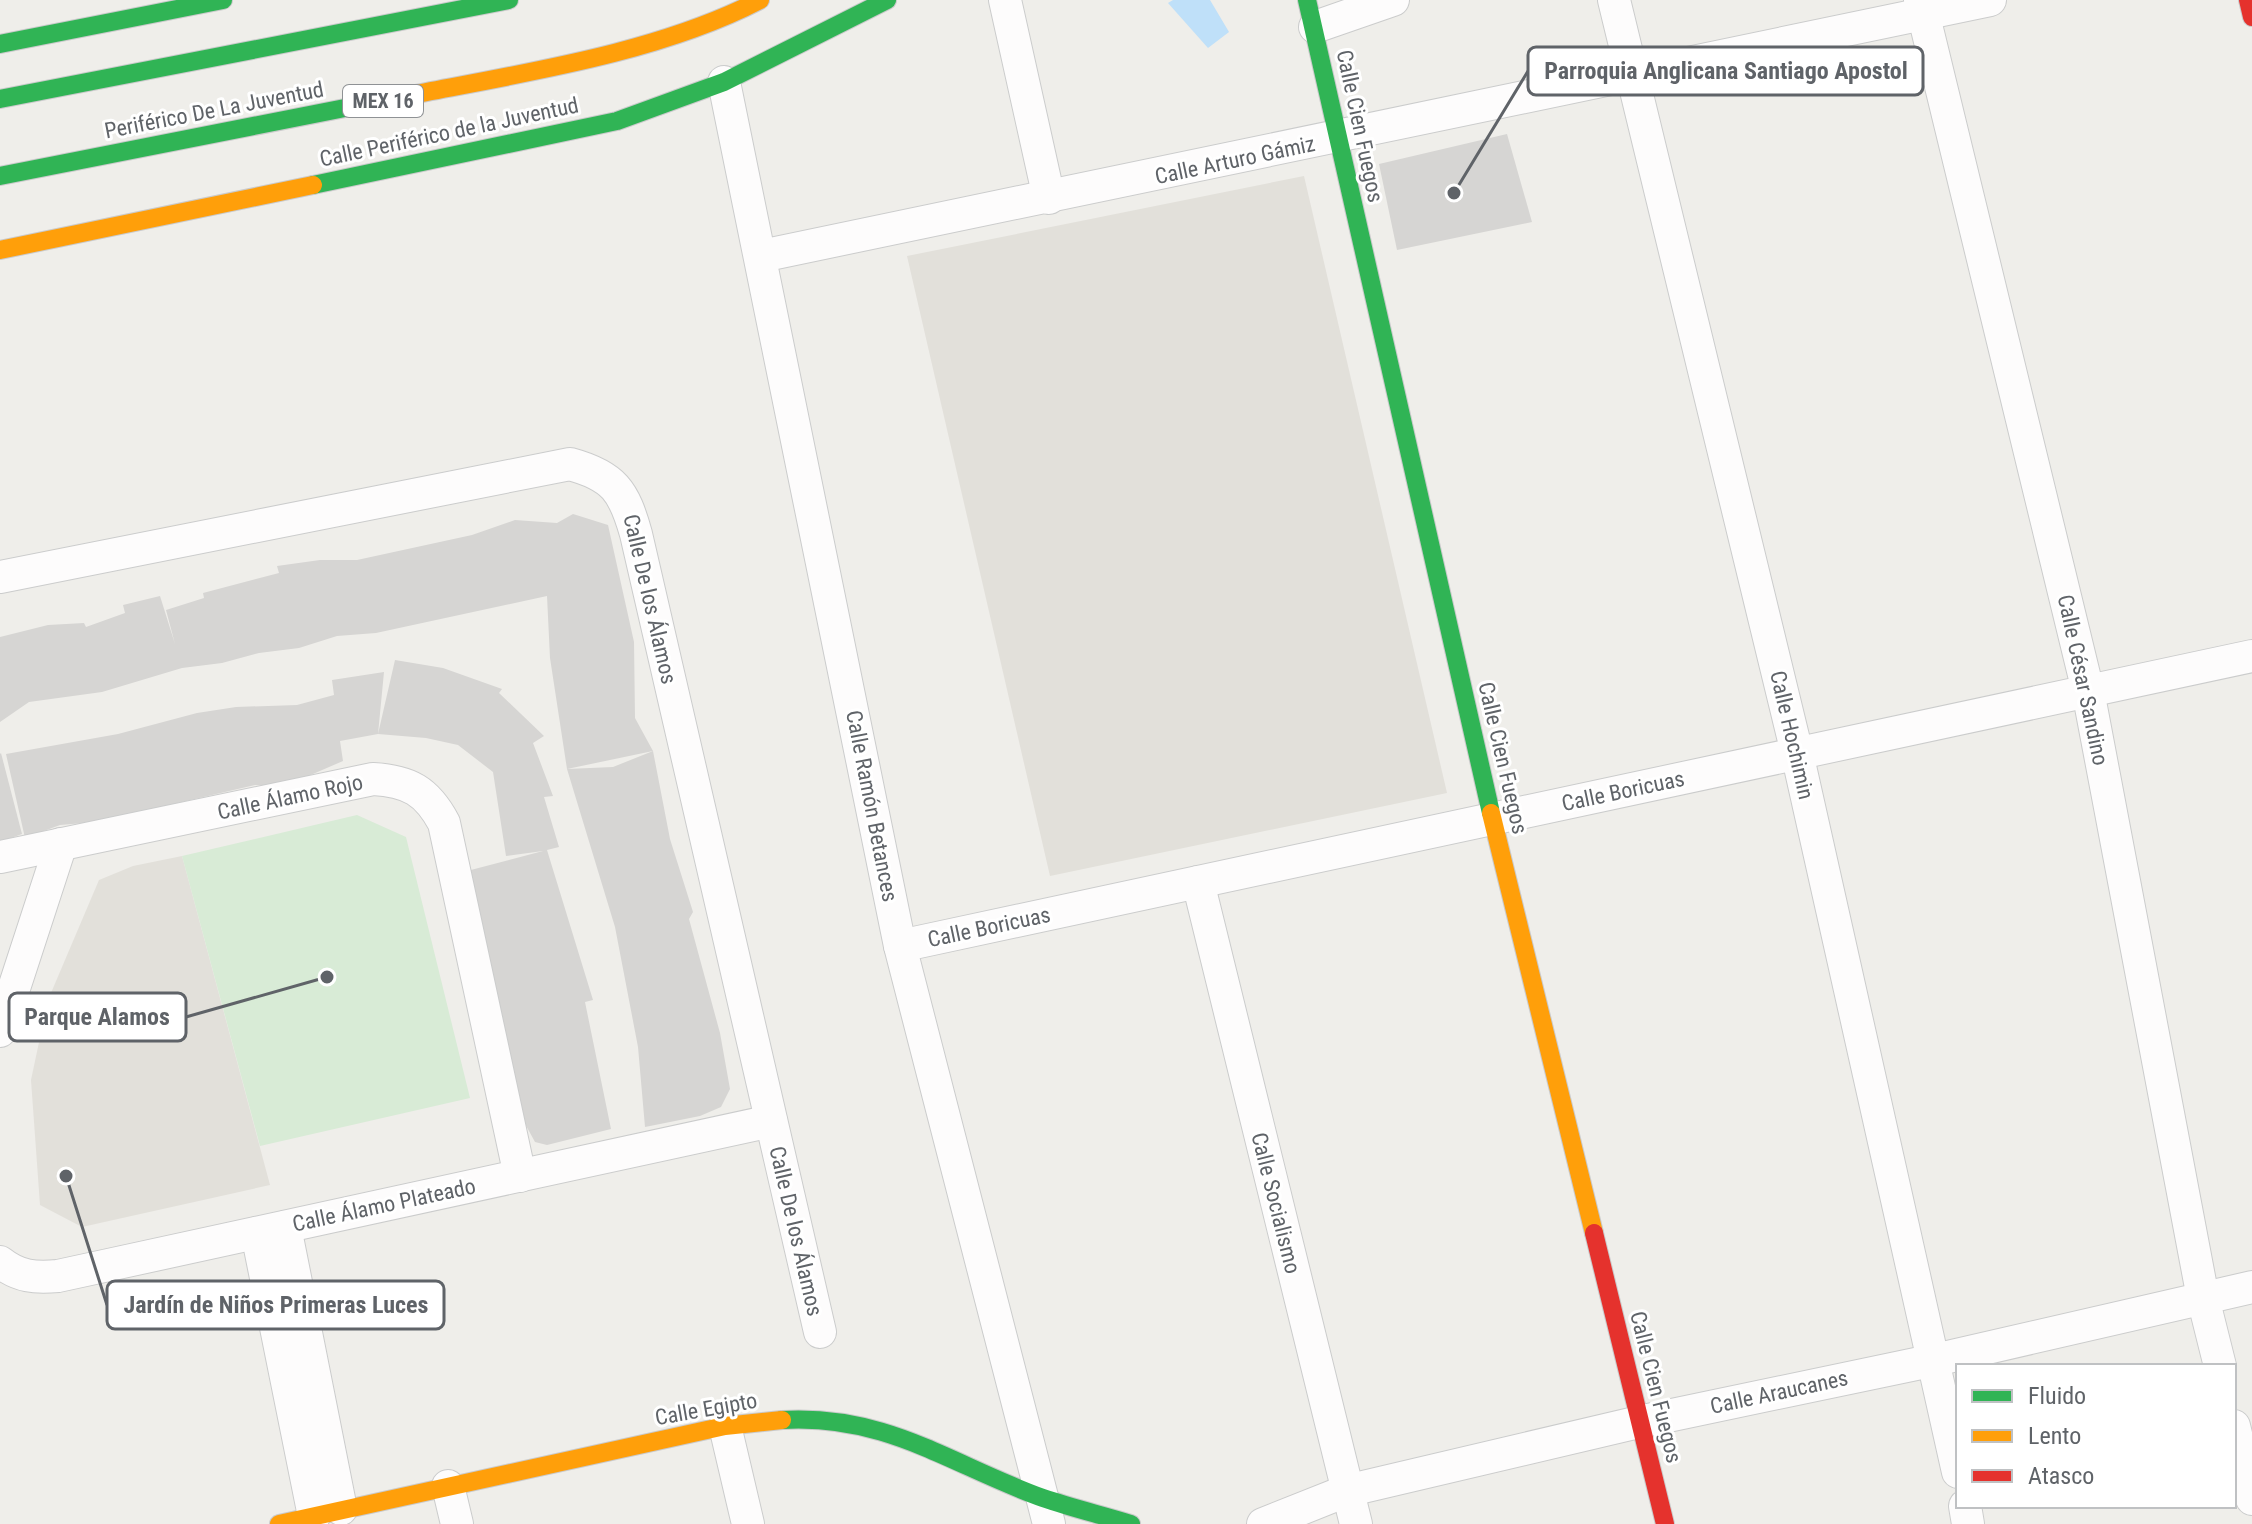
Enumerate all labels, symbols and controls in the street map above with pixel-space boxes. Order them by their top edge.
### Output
street label: Calle Cien Fuegos [1332,47,1388,205]
callout: Parroquia Anglicana Santiago Apostol [1528,47,1923,95]
text: Parroquia Anglicana Santiago Apostol [1544,57,1908,85]
street label: Periférico De La Juventud [102,76,326,144]
road number: MEX 16 [343,85,423,117]
street label: Calle Periférico de la Juventud [317,92,581,172]
street label: Calle Arturo Gámiz [1153,131,1317,189]
street label: Calle De los Álamos [618,512,682,686]
street label: Calle César Sandino [2053,592,2113,768]
street label: Calle Hochimin [1765,668,1819,802]
street label: Calle Cien Fuegos [1473,680,1533,836]
street label: Calle Ramón Betances [841,708,903,904]
street label: Calle Boricuas [1559,766,1687,816]
street label: Calle Álamo Rojo [215,769,365,825]
street label: Calle Boricuas [925,902,1053,952]
callout: Parque Alamos [9,993,186,1041]
text: Parque Alamos [24,1003,170,1031]
street label: Calle Socialismo [1246,1130,1306,1276]
street label: Calle De los Álamos [764,1144,828,1318]
street label: Calle Álamo Plateado [290,1173,478,1237]
callout: Jardín de Niños Primeras Luces [107,1281,444,1329]
text: Jardín de Niños Primeras Luces [124,1291,429,1319]
street label: Calle Cien Fuegos [1625,1309,1687,1465]
legend [1956,1364,2236,1508]
street label: Calle Araucanes [1708,1365,1850,1419]
text: Fluido [2028,1382,2086,1410]
street label: Calle Egipto [653,1388,759,1430]
text: Lento [2028,1422,2081,1450]
text: Atasco [2028,1462,2094,1490]

